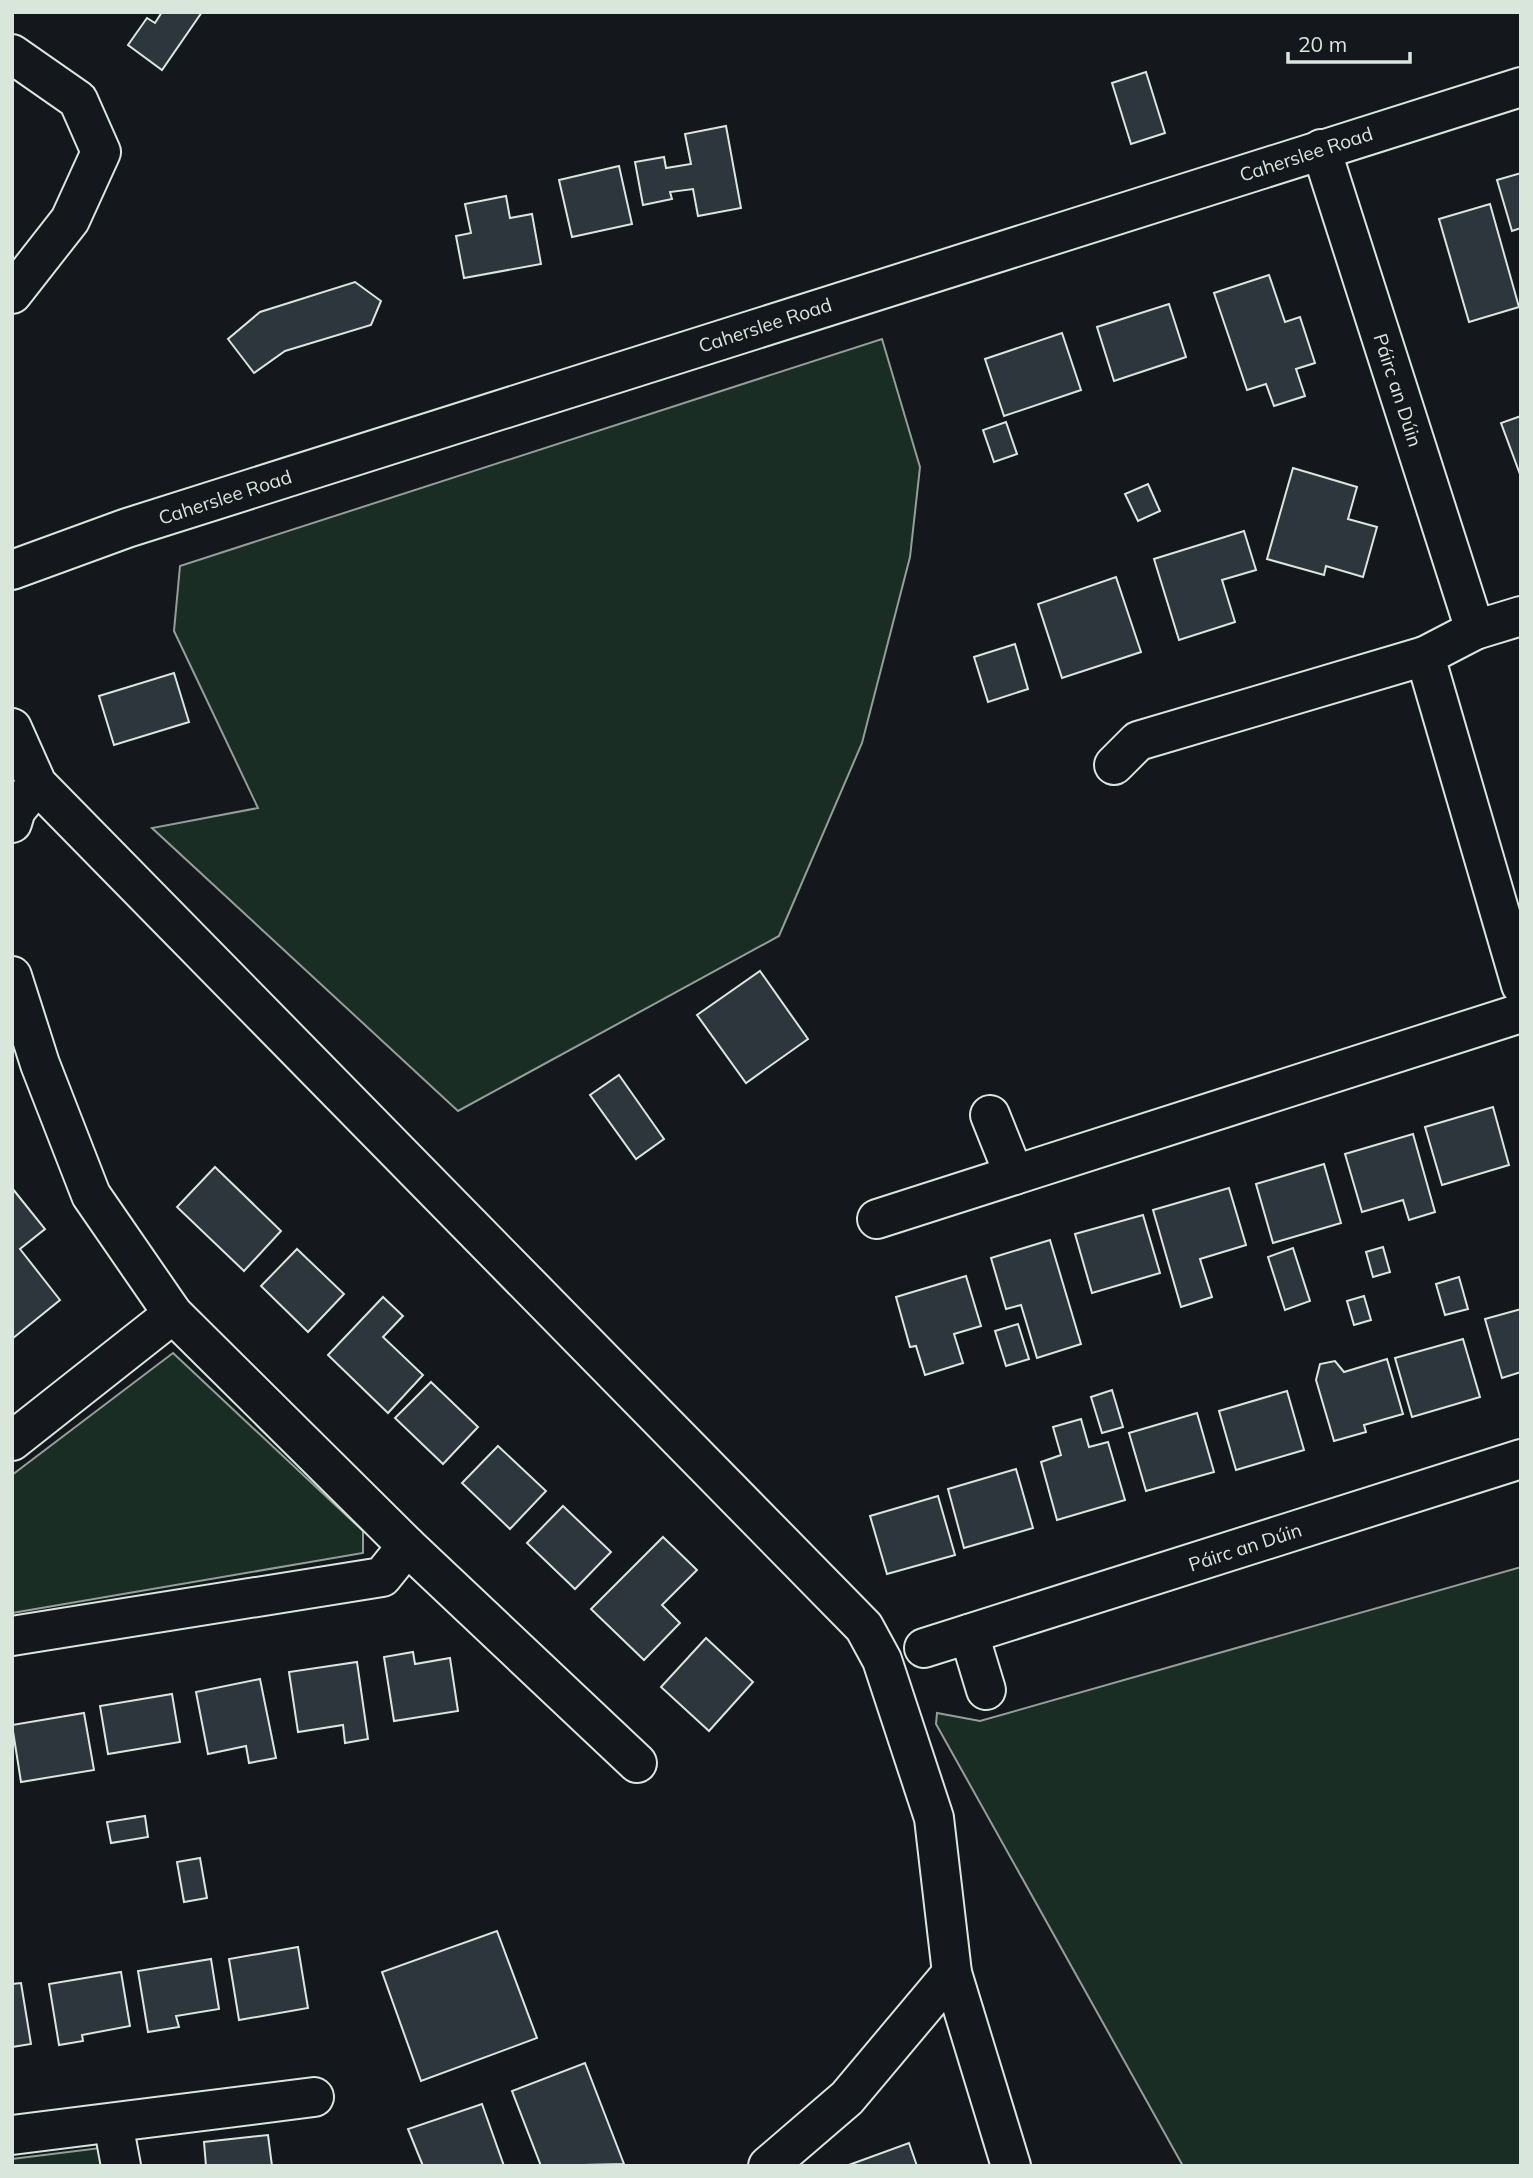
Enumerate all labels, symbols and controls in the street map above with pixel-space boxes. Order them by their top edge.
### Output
scale bar [1288,21,1410,65]
text: 20 m [1298,31,1347,57]
street label: Caherslee Road [1236,121,1376,187]
street label: Caherslee Road [695,292,835,358]
street label: Páirc an Dúin [1368,330,1428,450]
street label: Caherslee Road [155,464,295,530]
street label: Páirc an Dúin [1185,1517,1305,1577]

